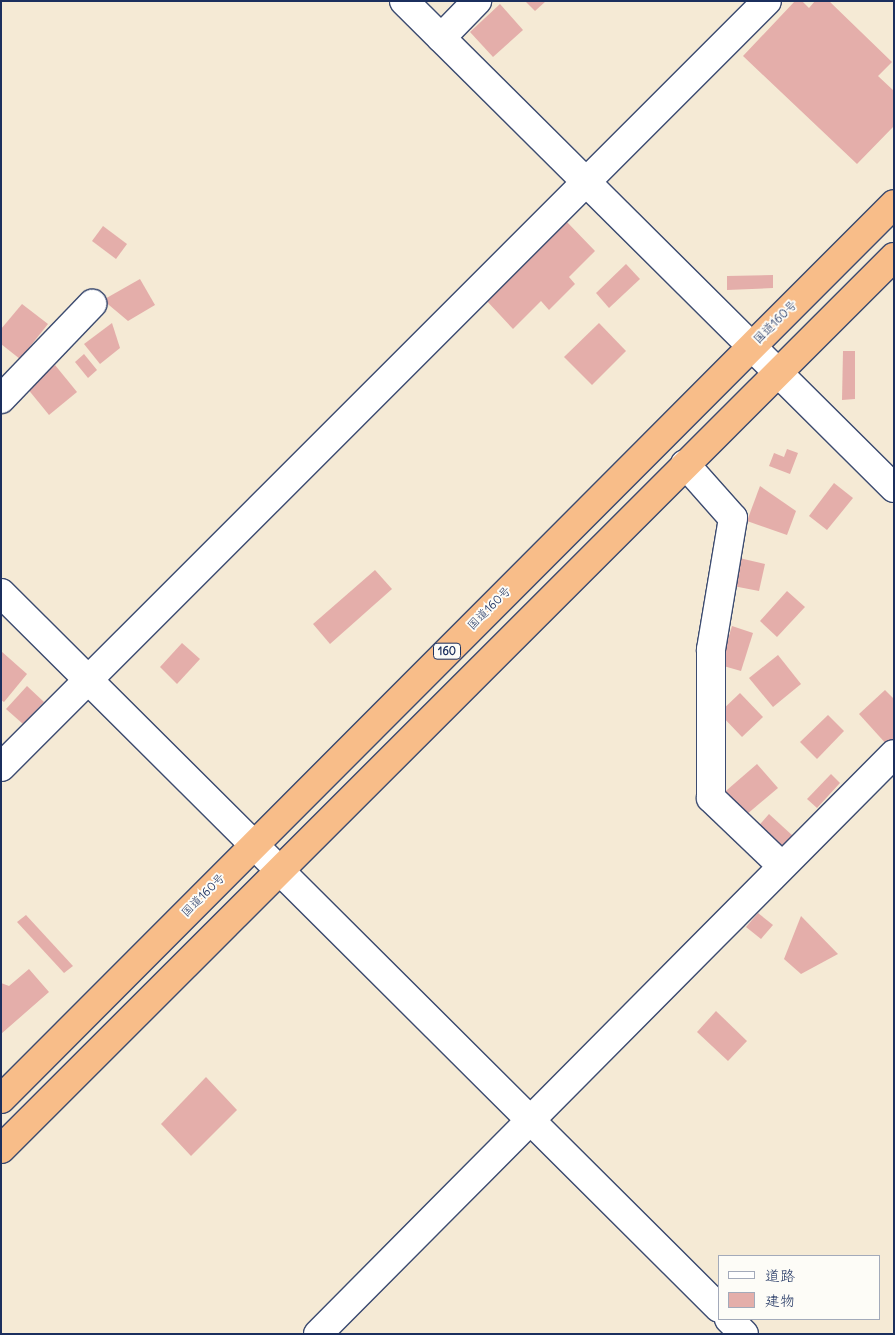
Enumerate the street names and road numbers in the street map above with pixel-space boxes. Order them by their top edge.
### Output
street label: 国道160号 [750,297,800,347]
street label: 国道160号 [464,583,514,633]
road number: 160 [432,642,462,659]
street label: 国道160号 [178,870,228,920]

